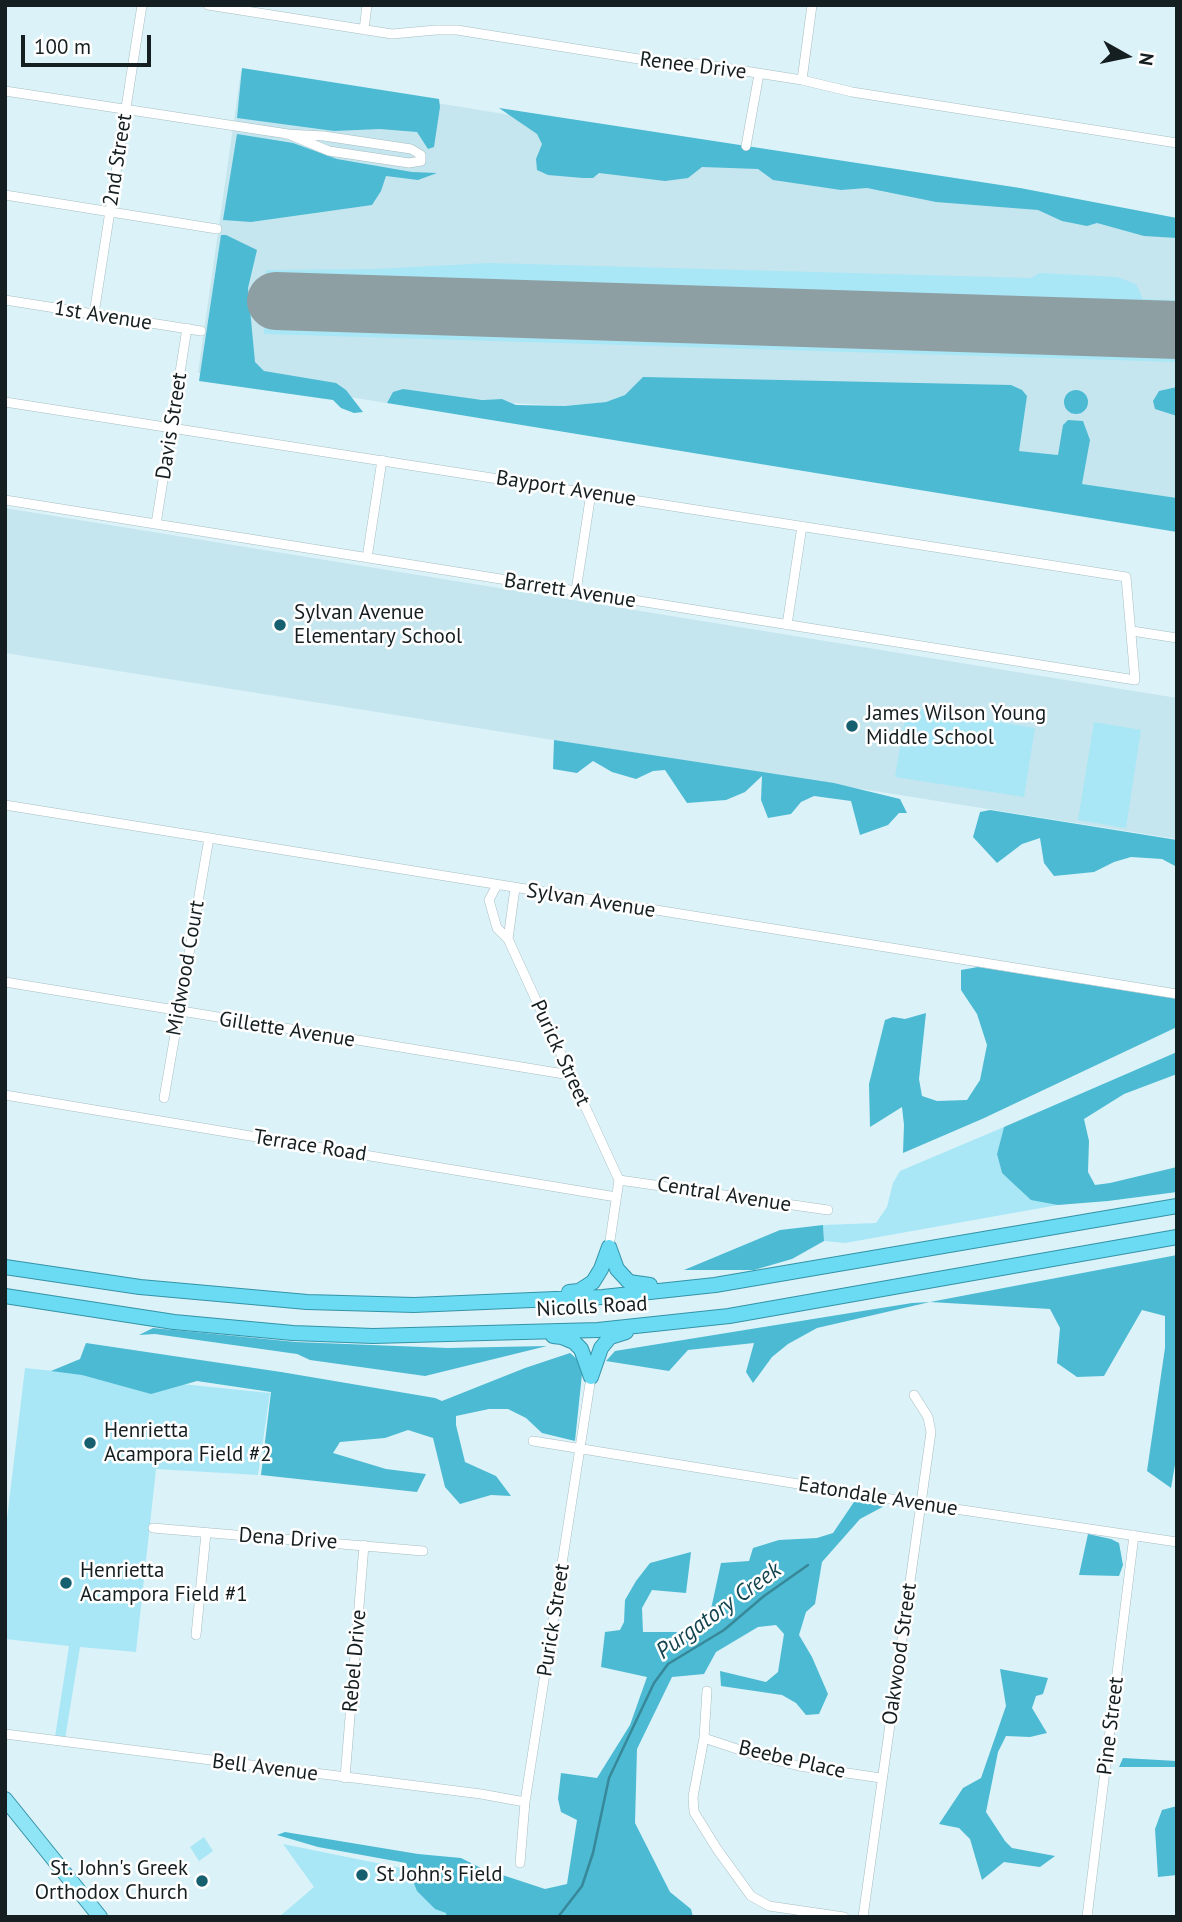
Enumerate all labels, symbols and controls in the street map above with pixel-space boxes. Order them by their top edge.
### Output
scale bar [24,21,154,65]
north arrow [1091,21,1161,91]
text: 100 m [34,33,91,60]
street label: Renee Drive [638,47,748,85]
text: N [1134,51,1160,67]
street label: 2nd Street [98,112,138,208]
street label: 1st Avenue [52,296,154,336]
street label: Davis Street [151,371,193,481]
street label: Bayport Avenue [494,466,638,512]
street label: Barrett Avenue [502,568,638,614]
place label: Sylvan Avenue Elementary School [294,600,462,650]
marker: Sylvan Avenue Elementary School [272,617,288,633]
place label: James Wilson Young Middle School [866,701,1046,751]
marker: James Wilson Young Middle School [844,718,860,734]
street label: Sylvan Avenue [525,878,657,924]
street label: Midwood Court [162,898,210,1038]
street label: Purick Street [525,996,595,1110]
street label: Gillette Avenue [217,1007,357,1053]
street label: Terrace Road [252,1125,368,1167]
street label: Central Avenue [655,1172,793,1218]
street label: Nicolls Road [536,1292,648,1322]
place label: Henrietta Acampora Field #2 [104,1418,272,1468]
marker: Henrietta Acampora Field #2 [82,1435,98,1451]
street label: Eatondale Avenue [797,1472,959,1522]
street label: Dena Drive [238,1523,338,1555]
water label: Purgatory Creek [651,1556,787,1666]
place label: Henrietta Acampora Field #1 [80,1558,248,1608]
street label: Purick Street [533,1562,575,1678]
marker: Henrietta Acampora Field #1 [58,1575,74,1591]
street label: Oakwood Street [878,1581,922,1727]
street label: Rebel Drive [338,1609,372,1713]
street label: Pine Street [1092,1675,1130,1777]
street label: Beebe Place [736,1735,848,1785]
street label: Bell Avenue [211,1749,319,1787]
place label: St. John's Greek Orthodox Church [35,1856,188,1906]
place label: St John's Field [376,1862,503,1888]
marker: St John's Field [354,1867,370,1883]
marker: St. John's Greek Orthodox Church [194,1873,210,1889]

